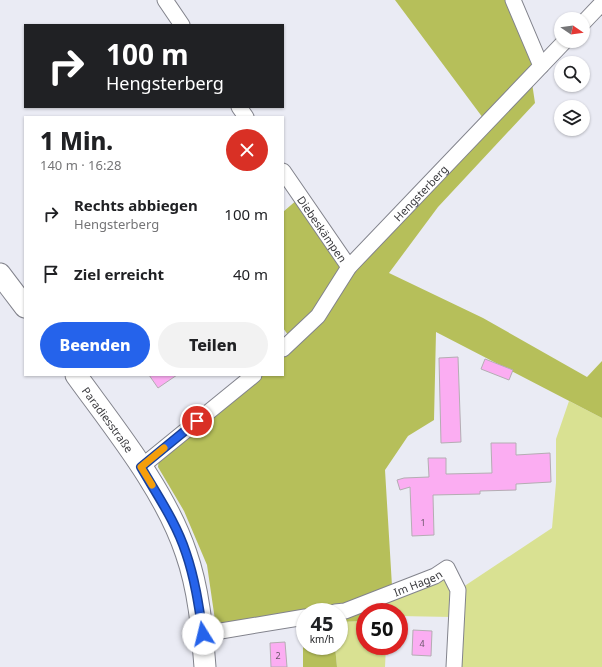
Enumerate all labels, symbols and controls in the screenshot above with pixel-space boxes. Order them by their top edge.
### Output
north arrow [554,12,590,48]
map controls [554,12,590,136]
text: 100 m [106,35,189,73]
icon: right [40,40,92,92]
button: search [554,56,590,92]
text: Hengsterberg [106,71,224,95]
button: layers [554,100,590,136]
text: 1 Min. [40,124,113,157]
button: close [226,129,268,171]
text: 140 m · 16:28 [40,156,121,174]
street label: Hengsterberg [390,161,450,224]
street label: Diebeskämpen [295,193,351,265]
text: Rechts abbiegen [74,195,198,215]
icon: right [40,203,62,225]
text: 100 m [224,204,268,224]
text: Hengsterberg [74,215,159,233]
icon: arrive [40,263,62,285]
text: Ziel erreicht [74,264,164,284]
text: 40 m [233,264,268,284]
button: Beenden [40,322,150,368]
button: Teilen [158,322,268,368]
street label: Paradiesstraße [79,383,137,455]
pin [180,404,214,438]
icon: arrive [186,410,208,432]
house number: 1 [420,516,426,529]
street label: Im Hagen [391,566,445,599]
speed limit sign: 50 [356,603,408,655]
text: 45 [311,610,333,637]
position arrow [182,613,224,655]
text: km/h [310,632,334,646]
house number: 4 [419,637,425,650]
house number: 2 [275,649,281,662]

